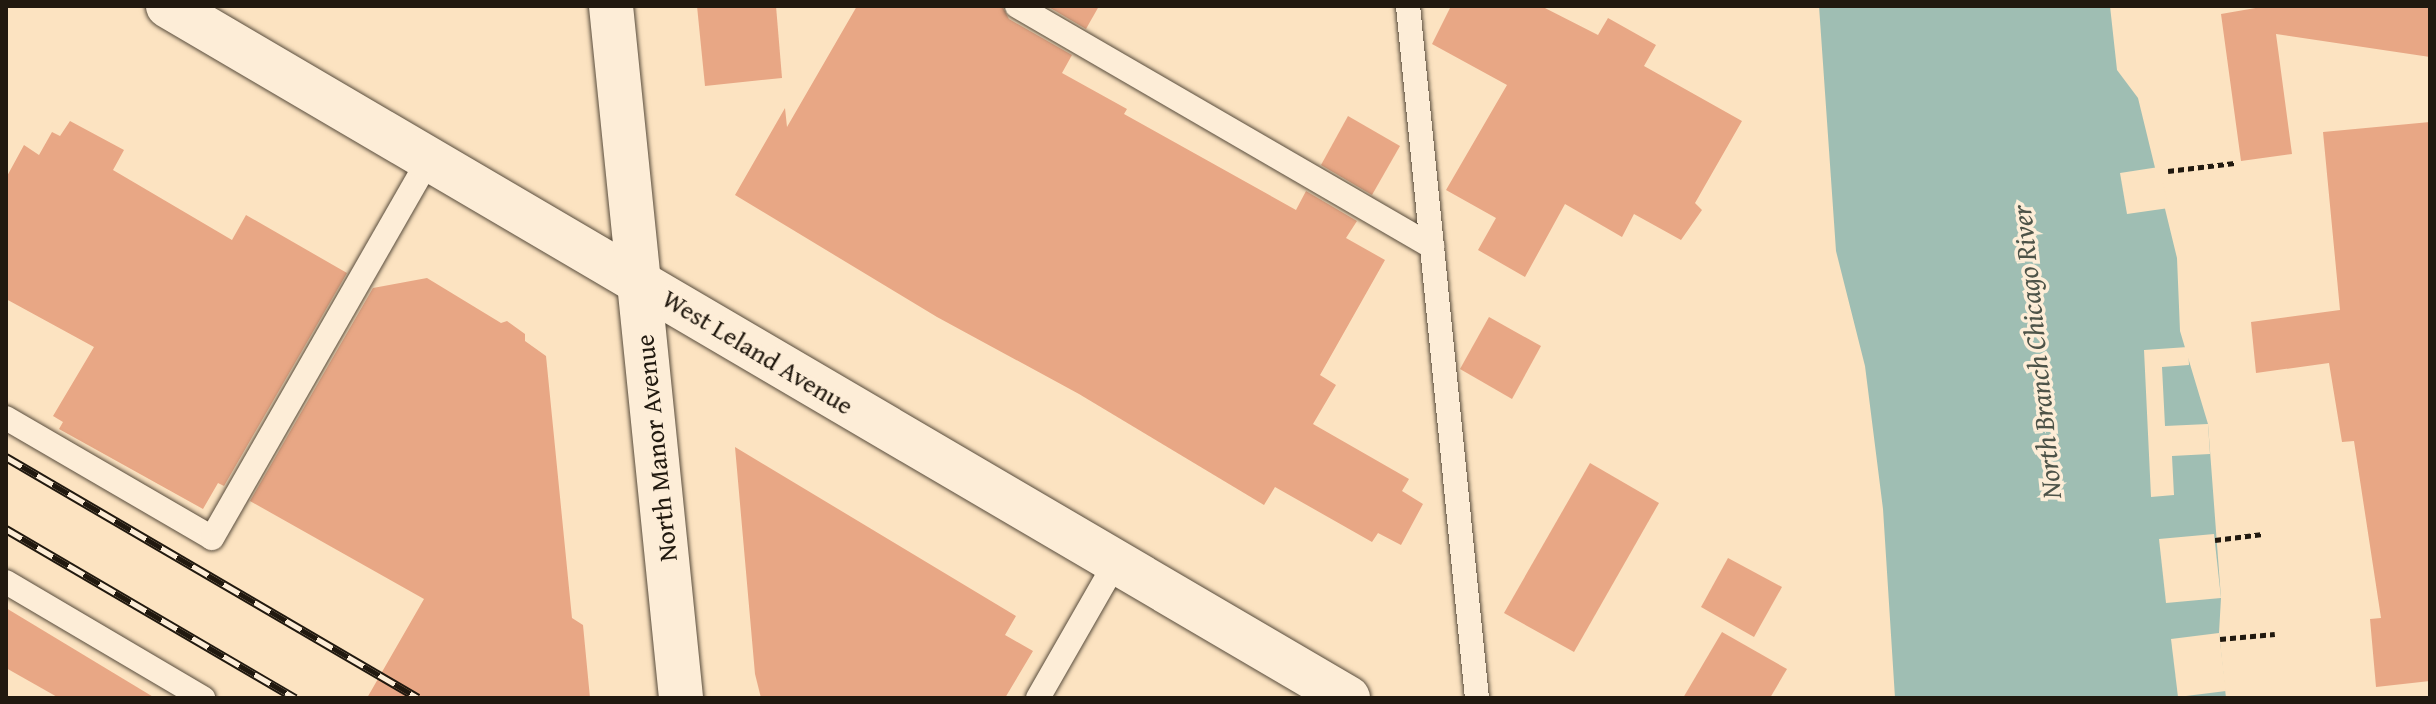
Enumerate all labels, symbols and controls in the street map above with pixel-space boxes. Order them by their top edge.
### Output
water label: North Branch Chicago River [2004,203,2068,501]
street label: West Leland Avenue [657,283,859,421]
street label: North Manor Avenue [629,333,683,563]

